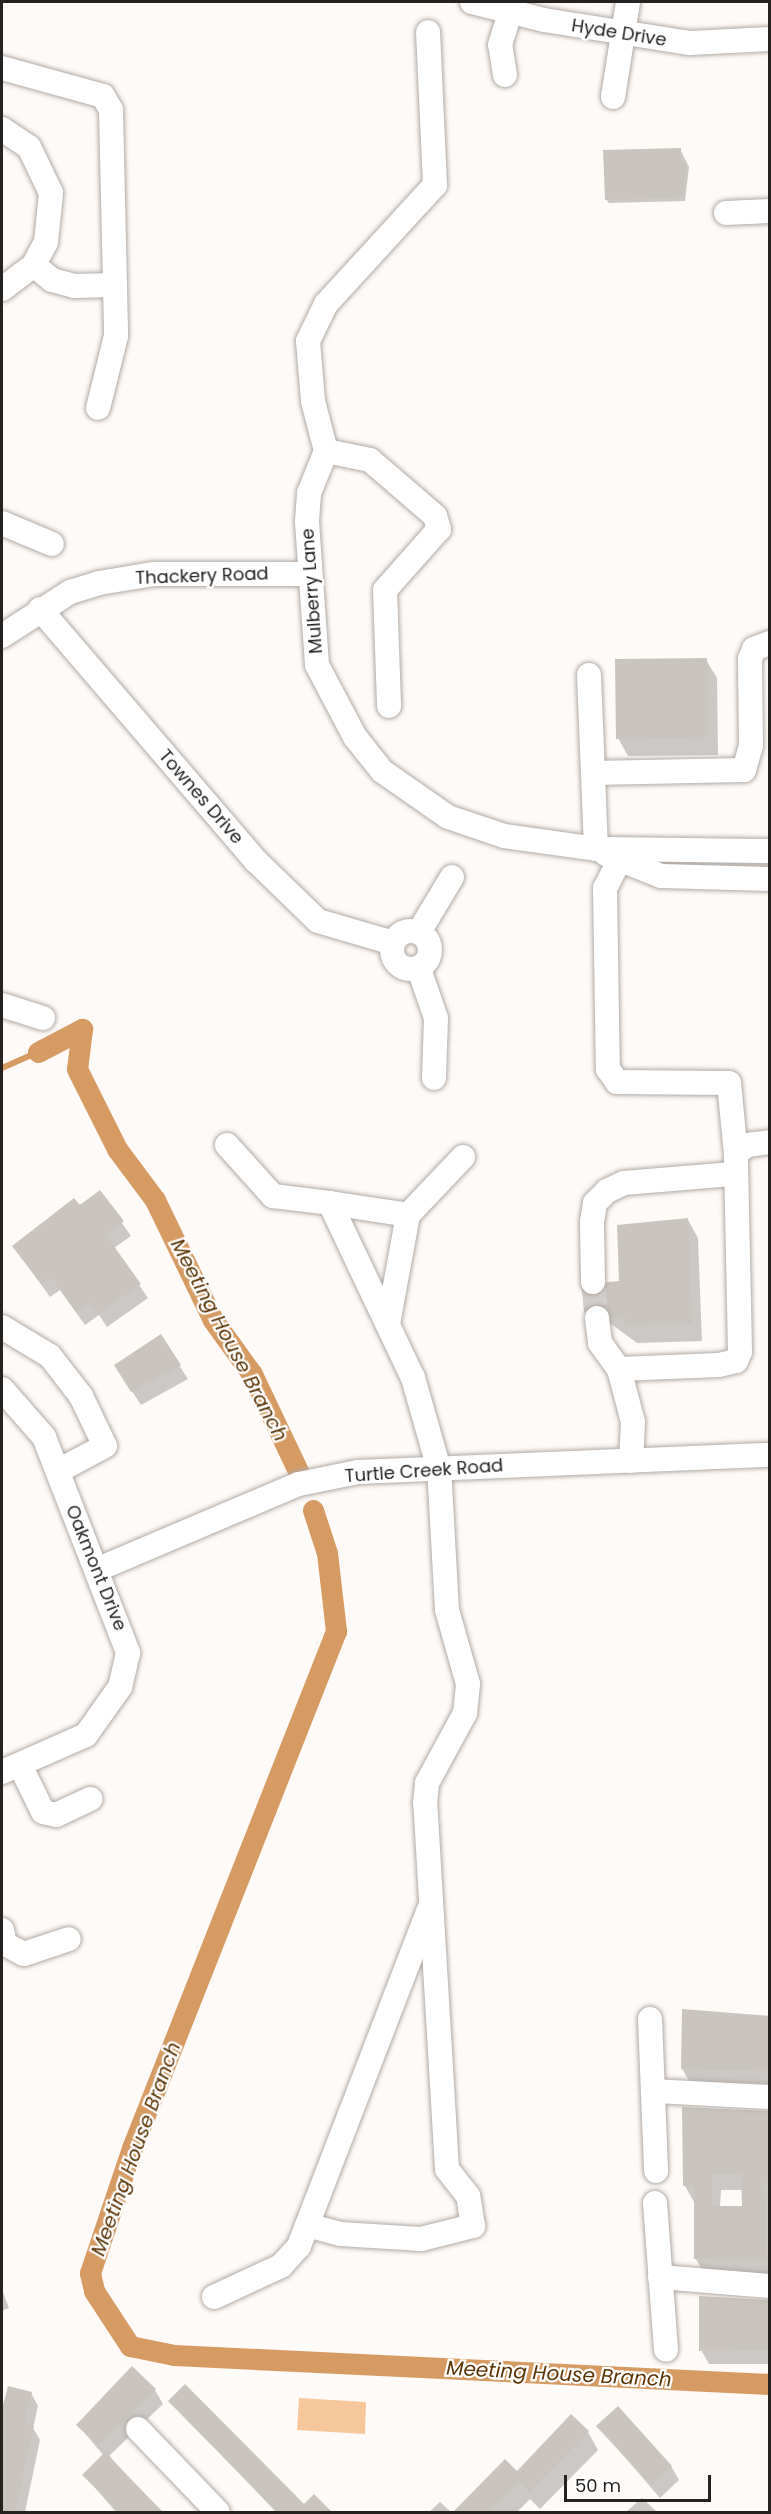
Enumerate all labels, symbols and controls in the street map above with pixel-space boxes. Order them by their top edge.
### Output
street label: Hyde Drive [570,15,668,51]
street label: Mulberry Lane [297,528,327,654]
street label: Thackery Road [135,563,269,589]
street label: Townes Drive [154,745,248,849]
water label: Meeting House Branch [165,1235,293,1445]
street label: Turtle Creek Road [344,1455,504,1487]
street label: Oakmont Drive [61,1502,131,1634]
water label: Meeting House Branch [86,2039,186,2259]
water label: Meeting House Branch [446,2356,672,2392]
scale bar [567,2463,714,2501]
text: 50 m [575,2473,621,2498]

